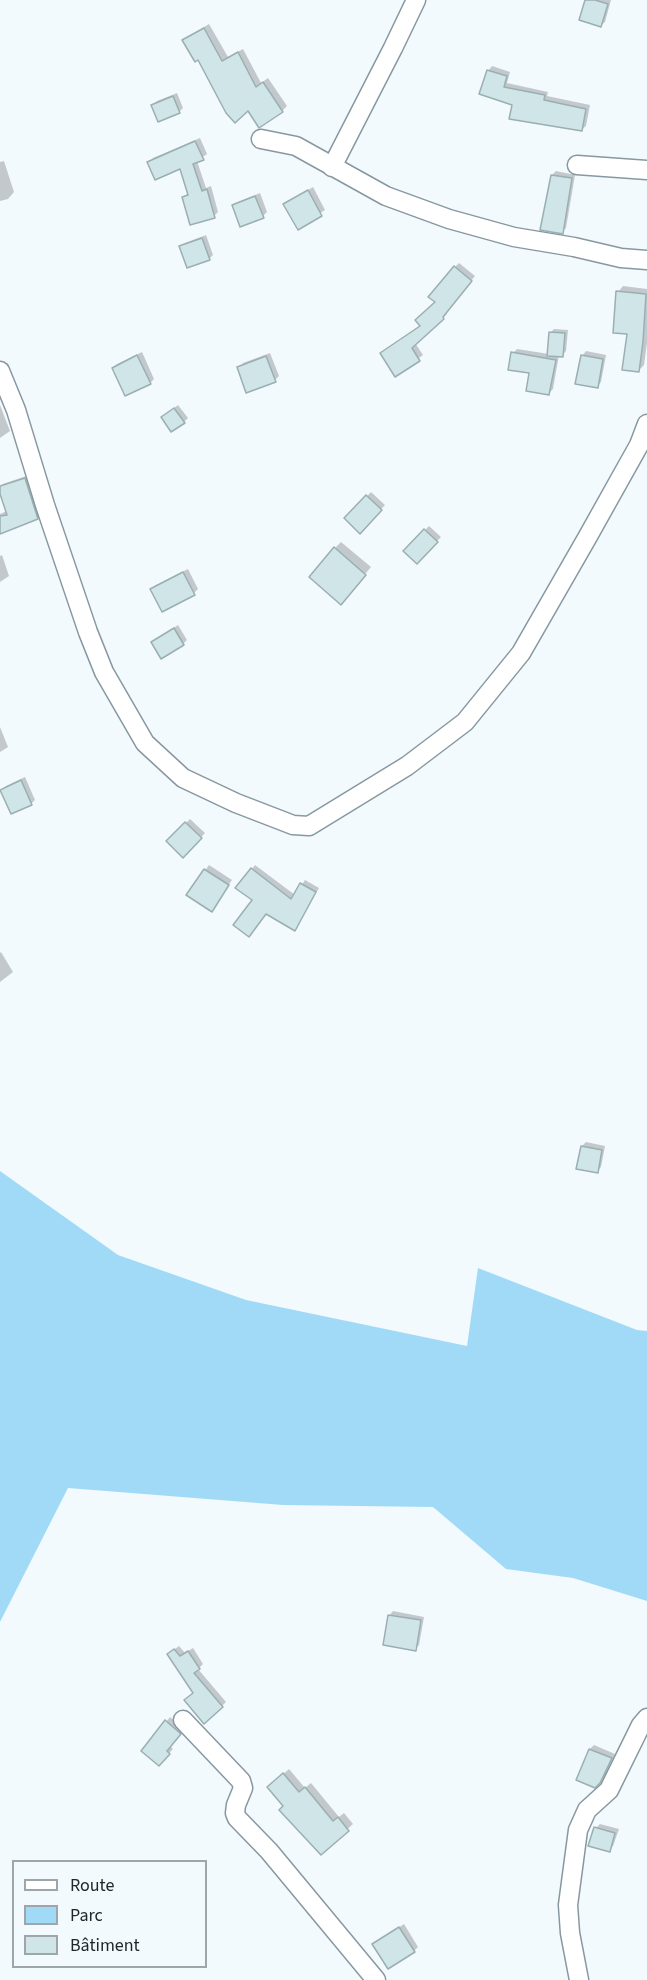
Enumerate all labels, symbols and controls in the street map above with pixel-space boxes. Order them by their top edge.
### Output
legend [12,1860,207,1968]
text: Route [70,1873,114,1898]
text: Parc [70,1903,103,1928]
text: Bâtiment [70,1933,140,1958]

